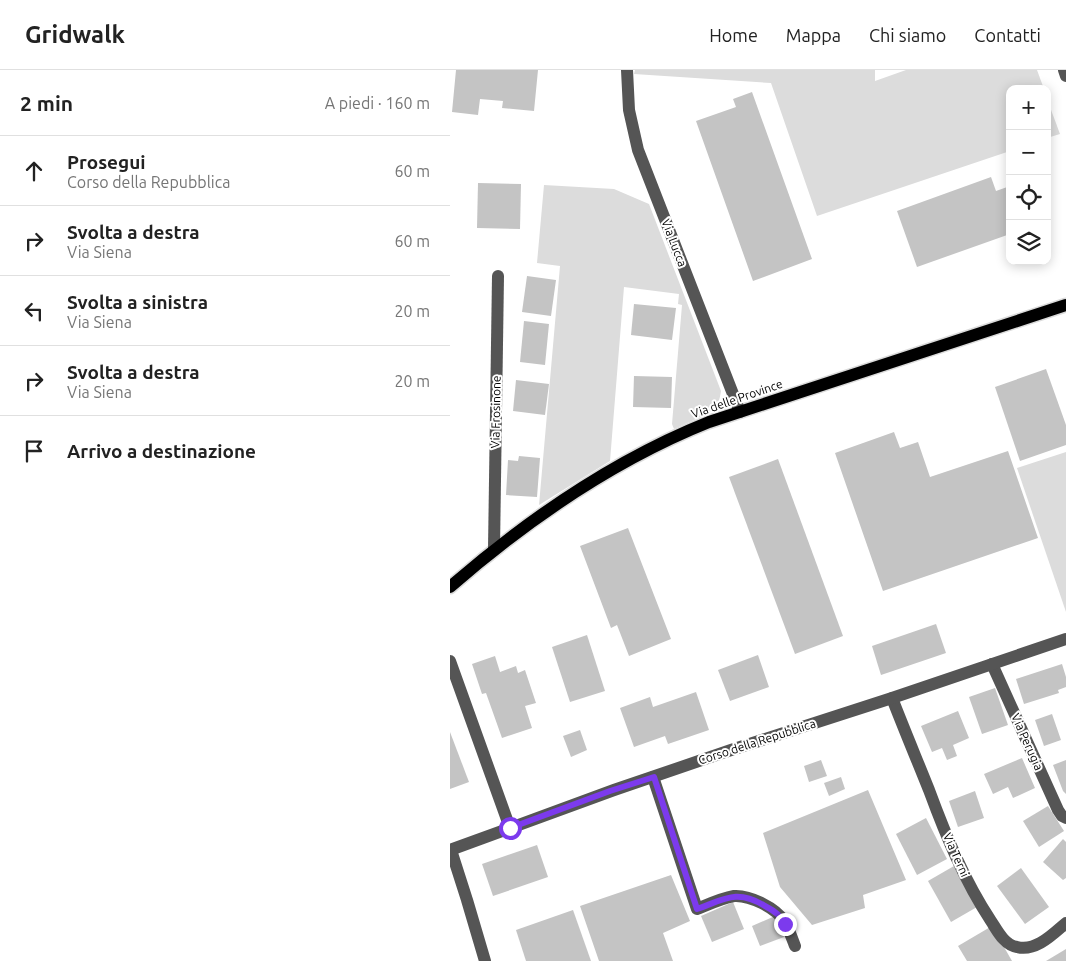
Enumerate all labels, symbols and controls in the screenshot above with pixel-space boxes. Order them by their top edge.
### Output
text: Gridwalk [25,21,125,48]
text: Home [709,25,758,45]
text: Mappa [786,25,841,45]
text: Chi siamo [869,25,946,45]
text: Contatti [974,25,1041,45]
map controls [1006,85,1051,265]
button: + [1006,85,1051,130]
text: 2 min [20,91,73,115]
text: A piedi · 160 m [325,94,430,112]
button: − [1006,130,1051,175]
text: Prosegui [67,151,146,173]
icon: ahead [20,157,48,185]
text: 60 m [394,162,430,180]
text: Corso della Repubblica [67,173,230,191]
button: locate [1006,175,1051,220]
street label: Via Lucca [659,217,690,269]
button: layers [1006,220,1051,265]
text: Svolta a destra [67,221,200,243]
icon: right [20,227,48,255]
text: 60 m [394,232,430,250]
text: Via Siena [67,243,132,261]
text: Svolta a sinistra [67,291,208,313]
icon: left [20,297,48,325]
text: 20 m [394,302,430,320]
text: Via Siena [67,313,132,331]
text: Svolta a destra [67,361,200,383]
icon: right [20,367,48,395]
text: 20 m [394,372,430,390]
street label: Via Frosinone [488,375,503,449]
street label: Via delle Province [689,377,784,420]
text: Via Siena [67,383,132,401]
icon: arrive [20,437,48,465]
text: Arrivo a destinazione [67,440,256,462]
street label: Via Perugia [1009,711,1046,772]
street label: Corso della Repubblica [697,716,817,767]
route start [499,817,522,840]
street label: Via Terni [941,831,972,879]
route end [774,913,797,936]

